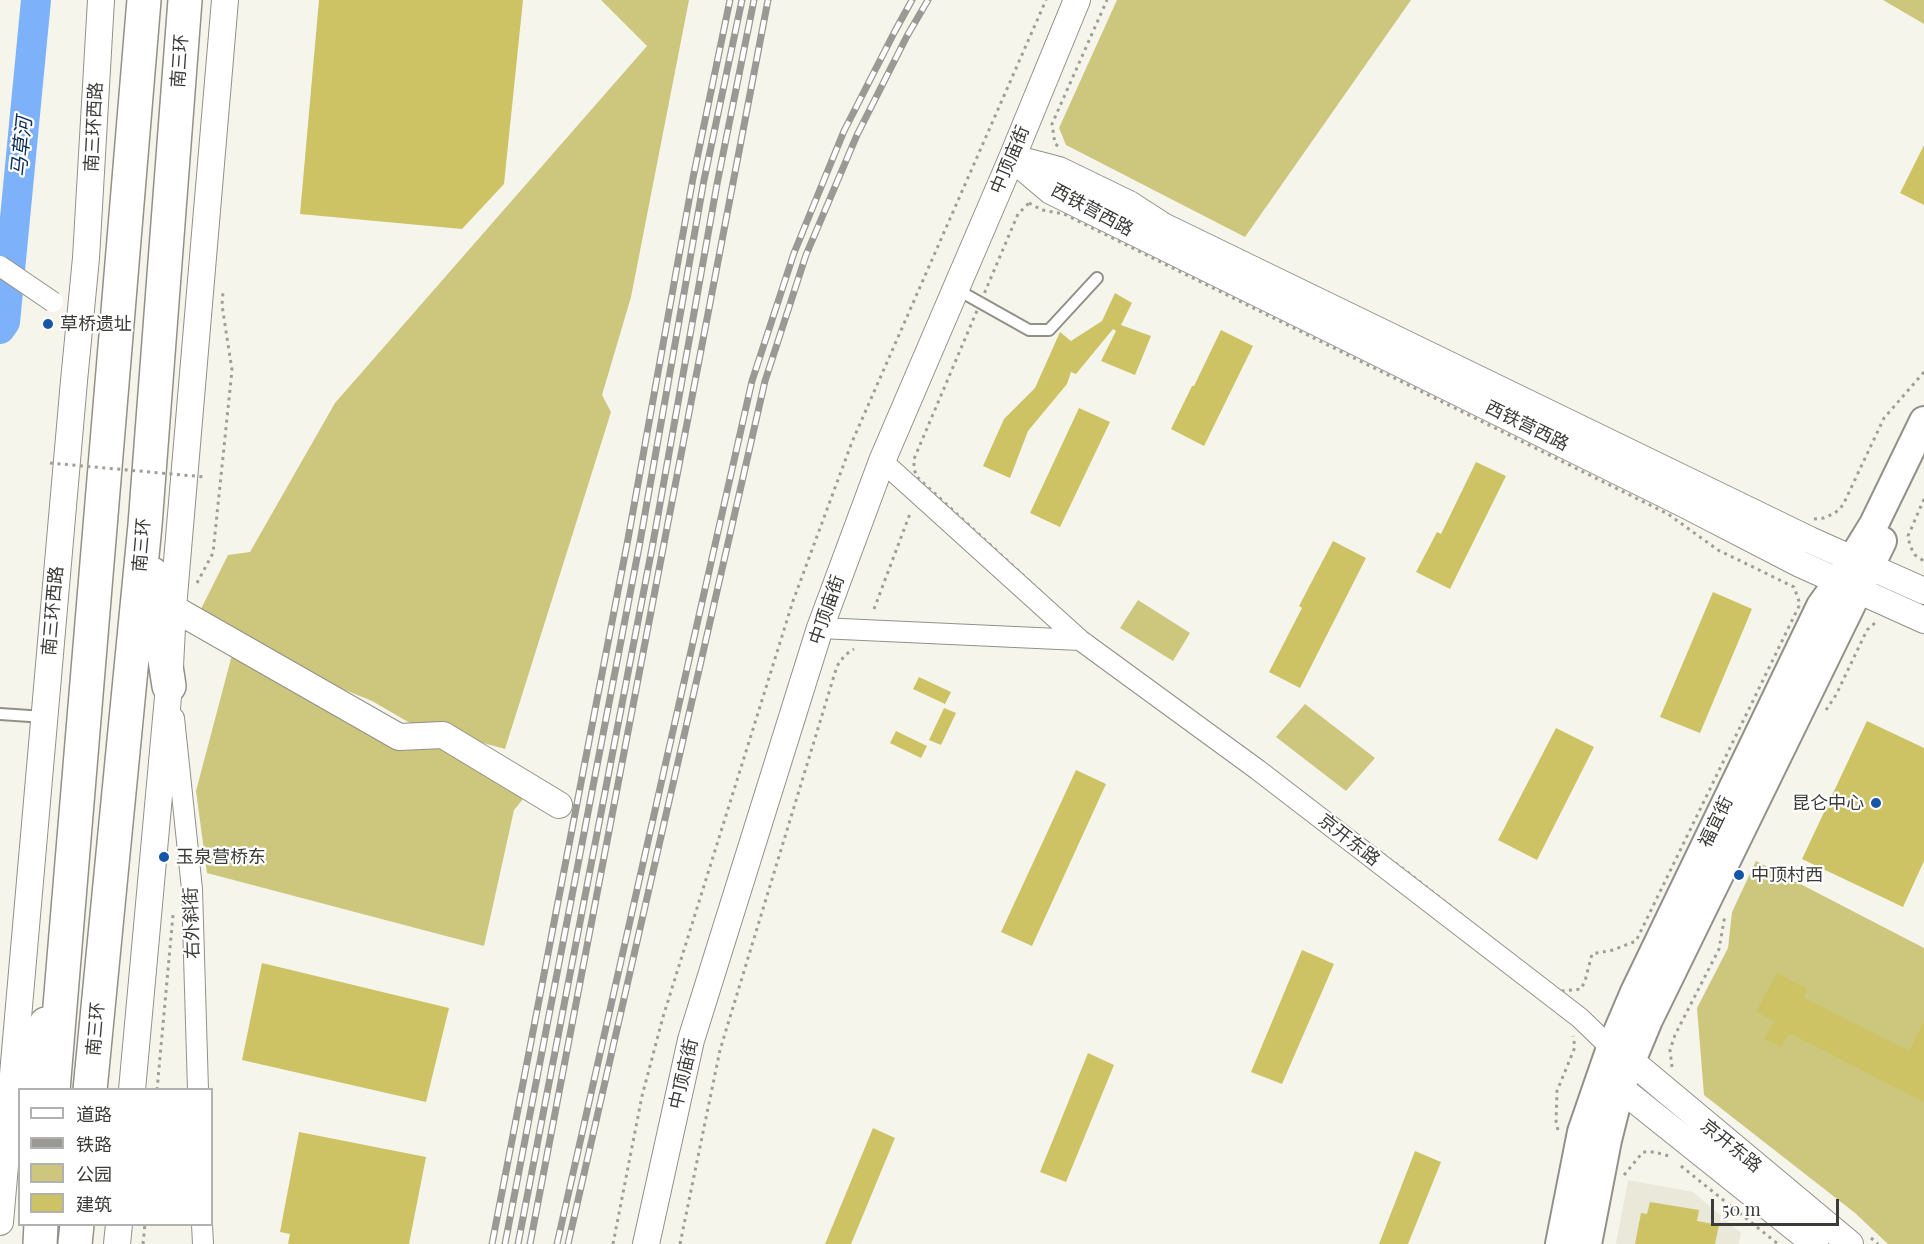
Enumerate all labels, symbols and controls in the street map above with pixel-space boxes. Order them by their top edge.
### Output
street label: 南三环 [167,33,193,89]
street label: 南三环西路 [81,81,107,173]
water label: 马草河 [7,116,37,178]
street label: 中顶庙街 [986,123,1034,197]
street label: 西铁营西路 [1047,179,1137,241]
place label: 草桥遗址 [60,313,132,335]
marker: 草桥遗址 [41,317,55,331]
street label: 西铁营西路 [1482,397,1572,455]
street label: 南三环 [129,517,155,573]
street label: 南三环西路 [38,565,68,657]
street label: 中顶庙街 [805,572,849,648]
place label: 昆仑中心 [1792,792,1864,814]
street label: 福宜街 [1694,793,1738,851]
marker: 昆仑中心 [1869,796,1883,810]
street label: 京开东路 [1314,809,1384,871]
place label: 玉泉营桥东 [176,846,266,868]
marker: 玉泉营桥东 [157,850,171,864]
place label: 中顶村西 [1751,864,1823,886]
marker: 中顶村西 [1732,868,1746,882]
street label: 右外斜街 [180,887,204,959]
street label: 南三环 [83,1001,109,1057]
street label: 中顶庙街 [665,1036,703,1112]
legend [18,1088,213,1226]
text: 道路 [76,1102,112,1126]
street label: 京开东路 [1696,1115,1766,1177]
text: 铁路 [76,1132,112,1156]
text: 公园 [76,1162,112,1186]
scale bar [1714,1187,1842,1225]
text: 建筑 [76,1192,112,1216]
text: 50 m [1722,1197,1761,1221]

